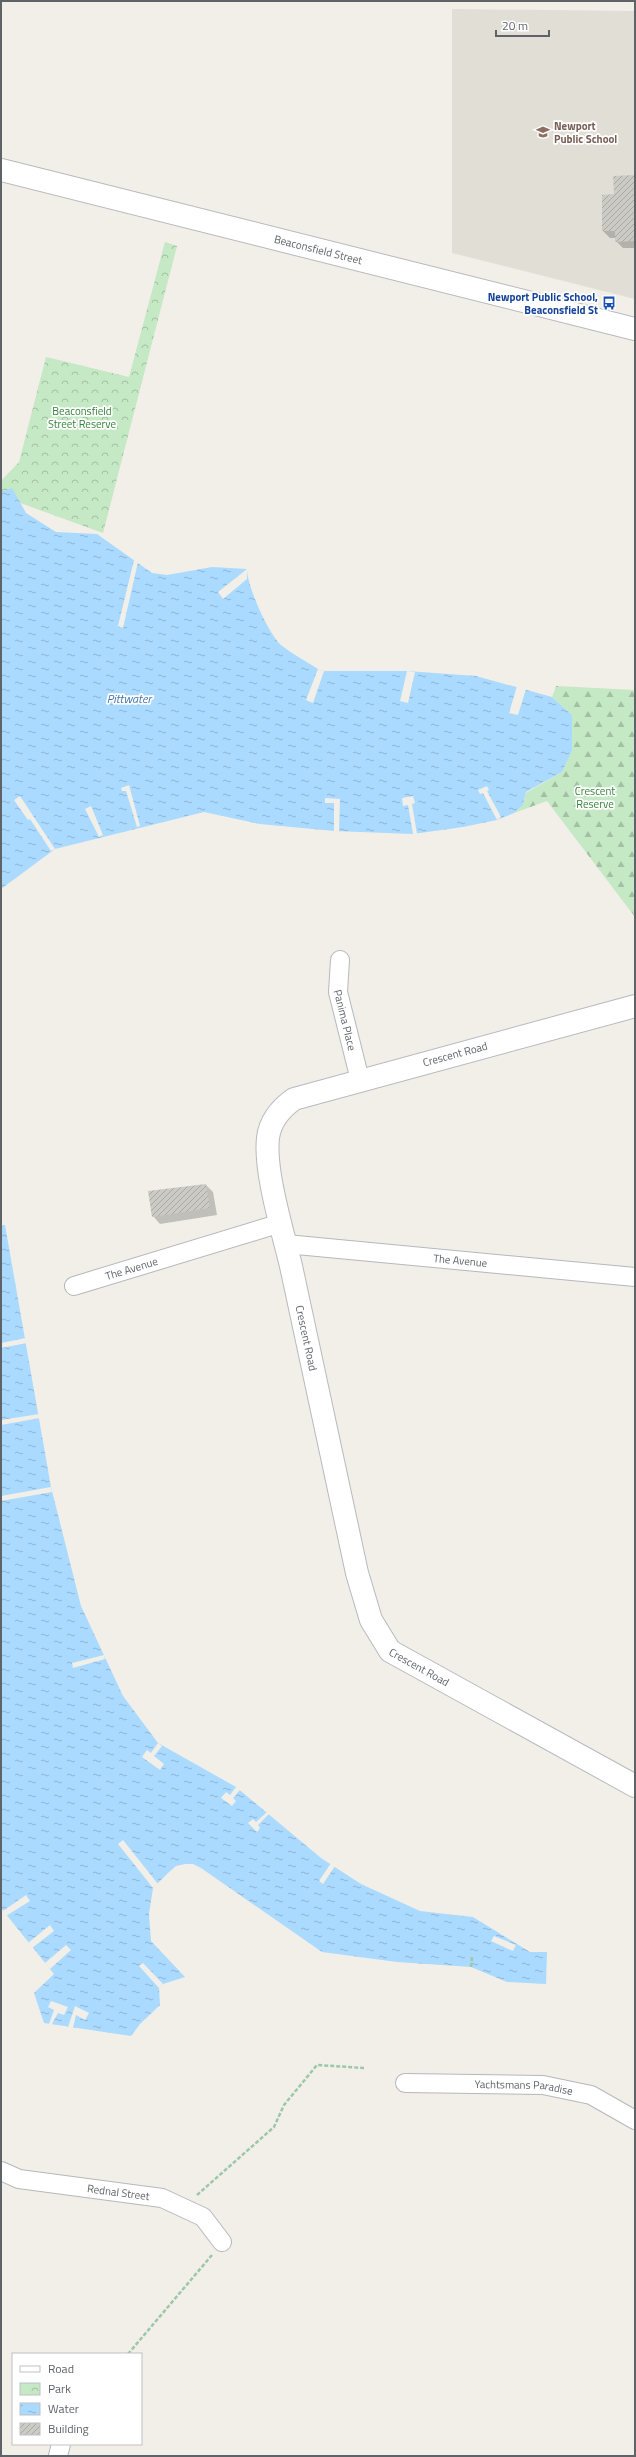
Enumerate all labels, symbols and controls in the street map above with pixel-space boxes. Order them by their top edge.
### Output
scale bar [496,12,549,38]
text: 20 m [502,16,528,35]
place label: Newport Public School [554,118,617,147]
school or university icon: Newport Public School [535,124,551,140]
street label: Beaconsfield Street [272,231,364,268]
place label: Newport Public School, Beaconsfield St [488,289,598,318]
bus stop icon: Newport Public School, Beaconsfield St [601,295,617,311]
park label: Beaconsfield Street Reserve [48,403,117,432]
water label: Pittwater [107,689,153,708]
park label: Crescent Reserve [575,783,615,812]
street label: Panima Place [330,988,360,1053]
street label: Crescent Road [421,1038,489,1070]
street label: The Avenue [433,1250,488,1271]
street label: The Avenue [103,1253,160,1284]
street label: Crescent Road [292,1304,321,1372]
street label: Crescent Road [386,1644,452,1690]
street label: Yachtsmans Paradise [474,2076,575,2099]
street label: Rednal Street [86,2180,151,2204]
legend [12,2353,142,2445]
text: Road [48,2359,74,2378]
text: Park [48,2379,71,2398]
text: Water [48,2399,79,2418]
text: Building [48,2419,89,2438]

